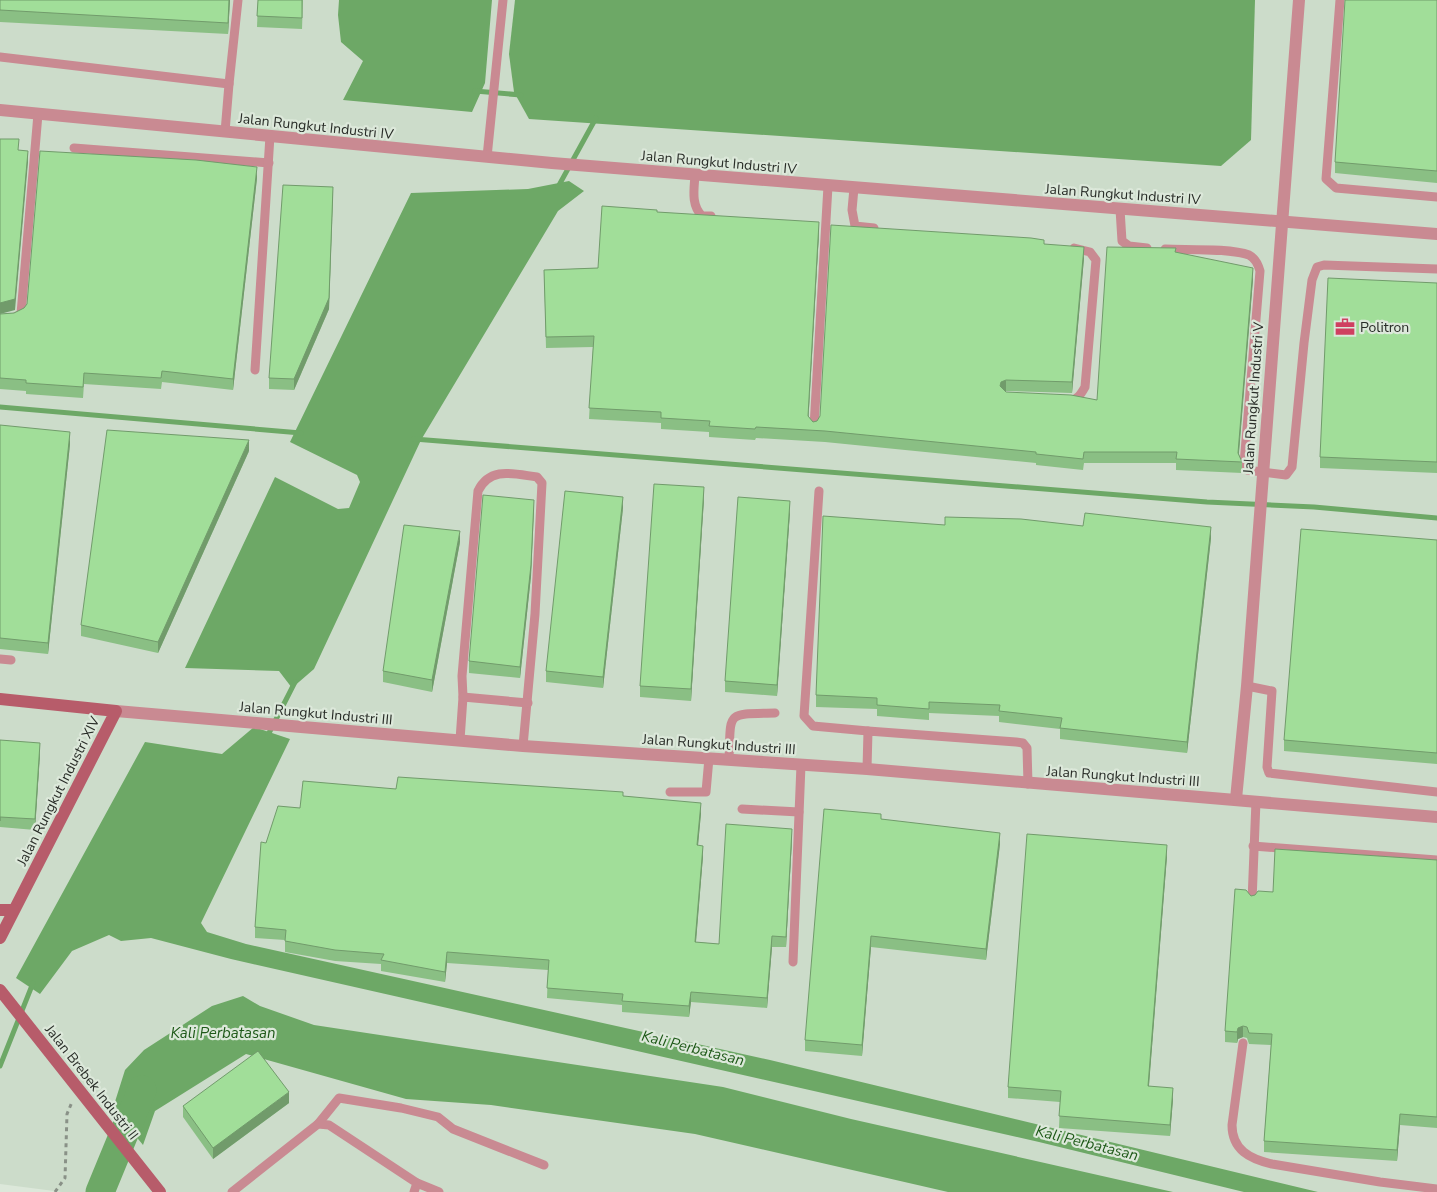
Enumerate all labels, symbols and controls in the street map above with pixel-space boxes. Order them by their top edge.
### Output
street label: Jalan Rungkut Industri IV [236,109,395,144]
street label: Jalan Rungkut Industri IV [639,146,798,179]
street label: Jalan Rungkut Industri IV [1043,180,1202,209]
office icon: Politron [1334,316,1356,338]
place label: Politron [1360,318,1409,337]
street label: Jalan Rungkut Industri V [1239,321,1268,476]
street label: Jalan Rungkut Industri III [238,697,393,730]
street label: Jalan Rungkut Industri XIV [12,713,105,870]
street label: Jalan Rungkut Industri III [641,730,796,759]
street label: Jalan Rungkut Industri III [1045,762,1200,791]
street label: Jalan Brebek Industri II [40,1020,143,1144]
water label: Kali Perbatasan [170,1023,276,1043]
water label: Kali Perbatasan [640,1026,746,1070]
water label: Kali Perbatasan [1034,1121,1140,1165]

